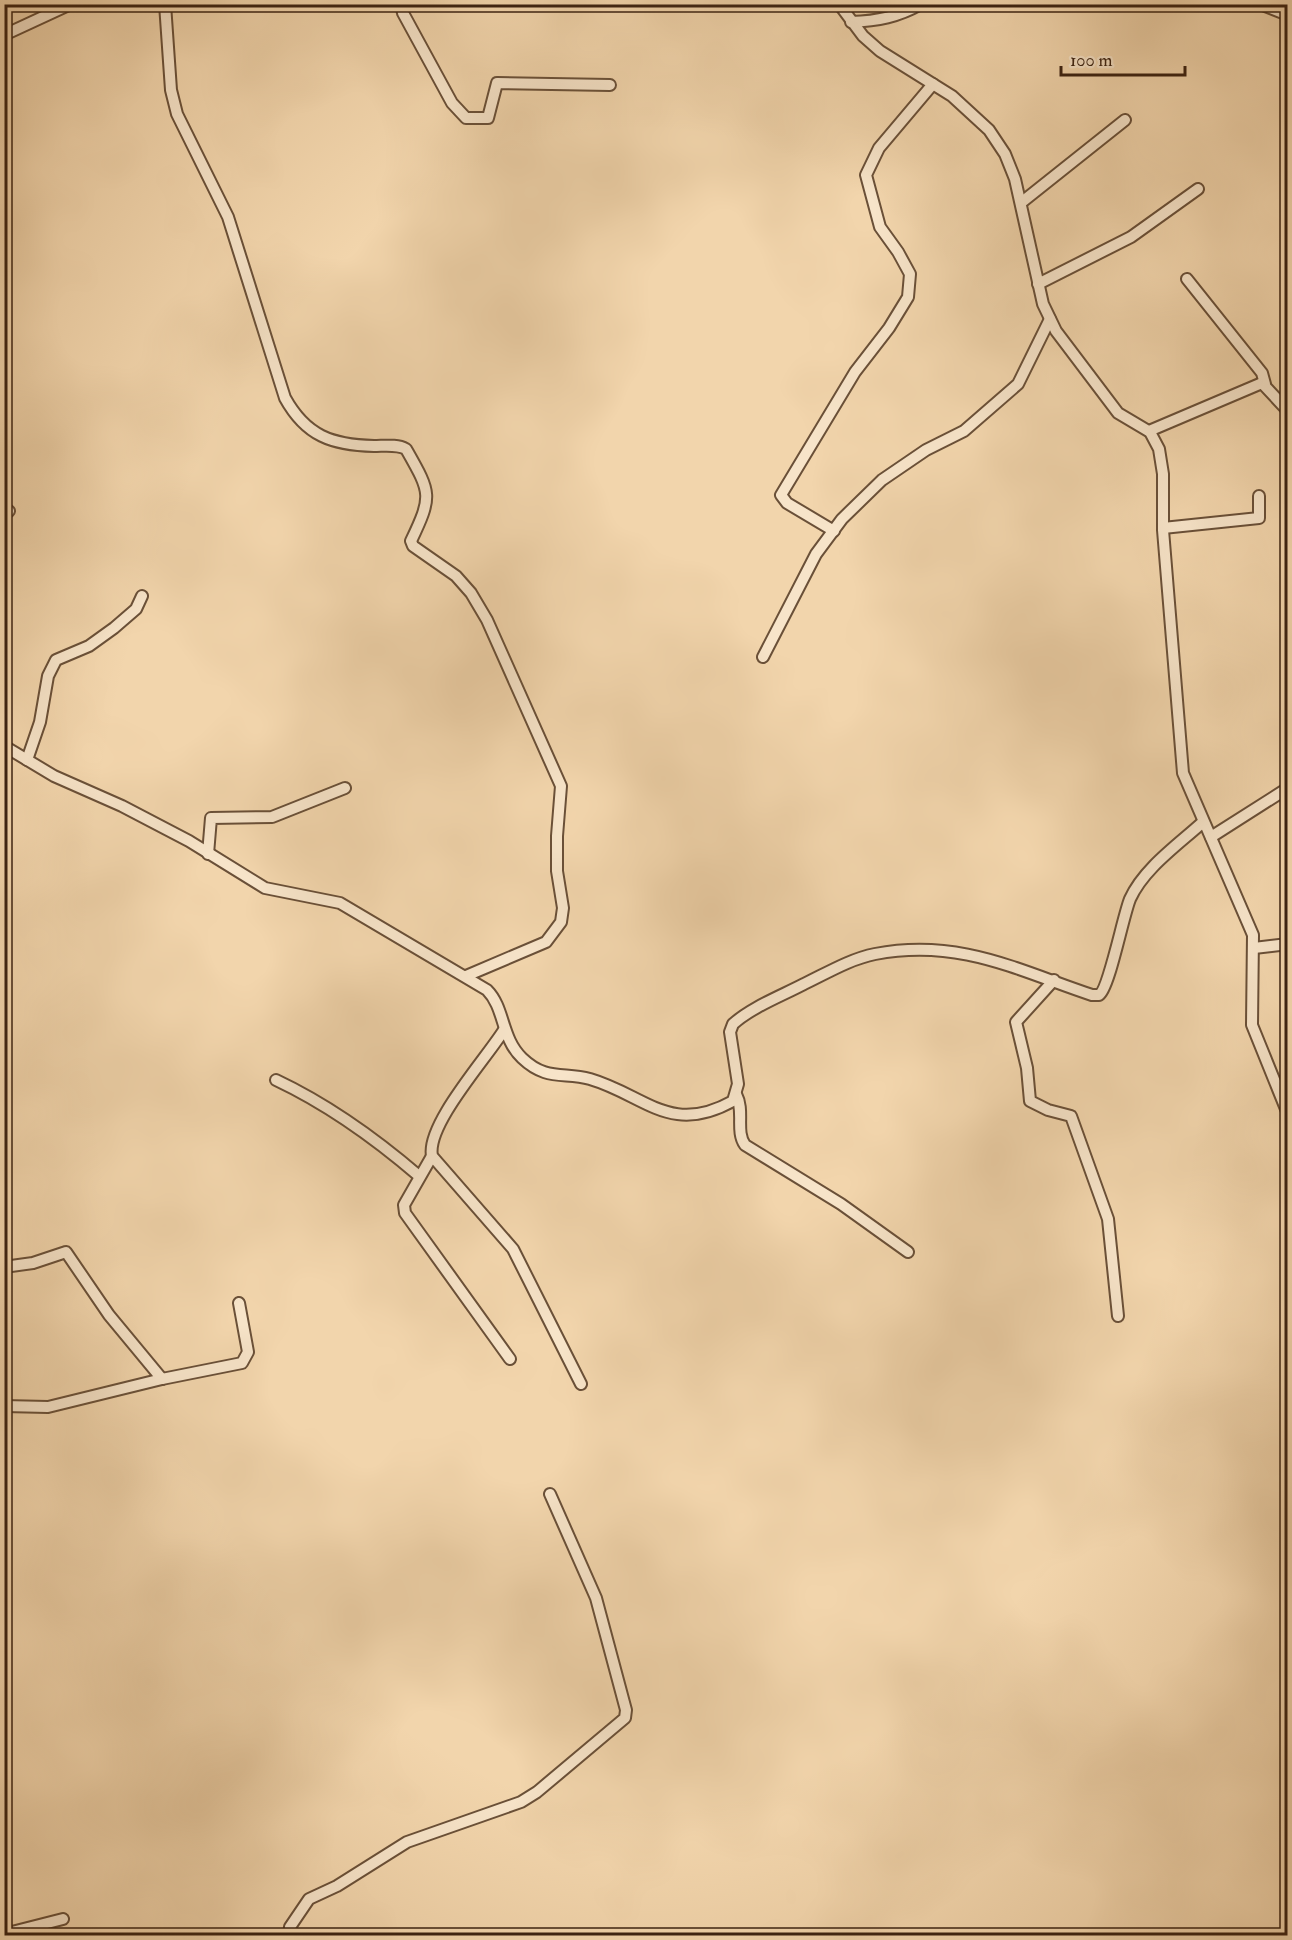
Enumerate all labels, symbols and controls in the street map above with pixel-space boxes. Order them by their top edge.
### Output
scale bar [1061,39,1186,77]
text: 100 m [1070,49,1113,72]

